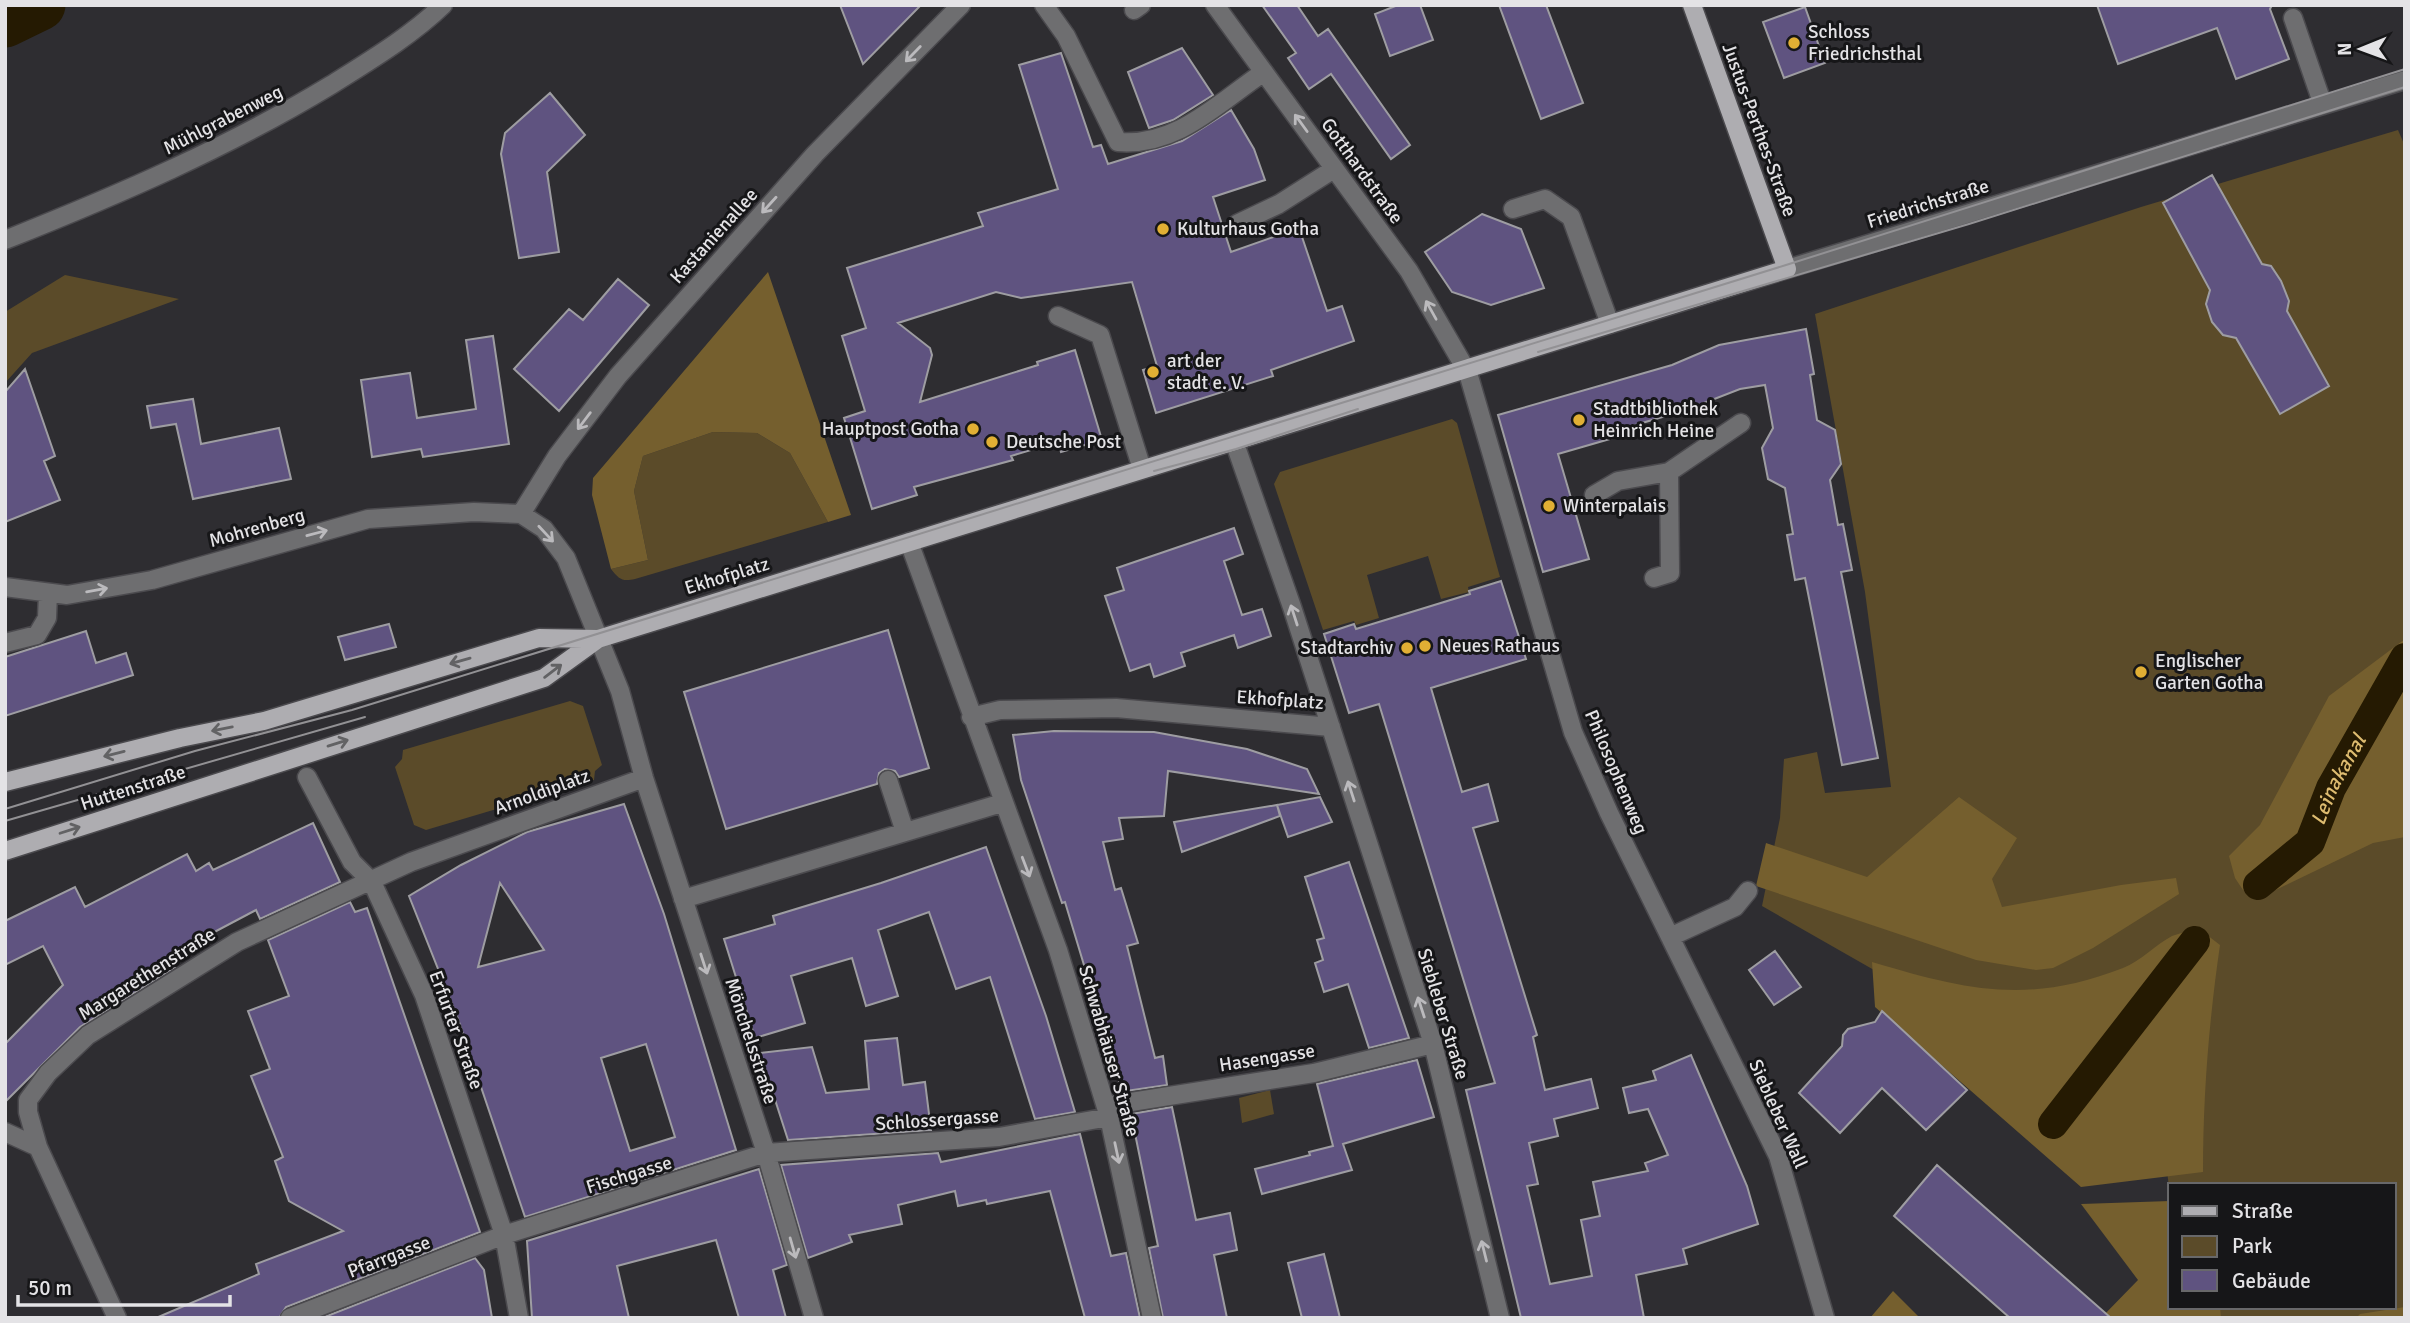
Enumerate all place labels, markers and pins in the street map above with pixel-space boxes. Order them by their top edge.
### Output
place label: Schloss Friedrichsthal [1808,20,1922,66]
marker: Schloss Friedrichsthal [1786,35,1802,51]
place label: Kulturhaus Gotha [1177,217,1319,241]
marker: Kulturhaus Gotha [1155,221,1171,237]
place label: art der stadt e. V. [1167,349,1245,395]
marker: art der stadt e. V. [1145,364,1161,380]
place label: Stadtbibliothek Heinrich Heine [1593,397,1719,443]
marker: Stadtbibliothek Heinrich Heine [1571,412,1587,428]
place label: Hauptpost Gotha [822,417,959,441]
marker: Hauptpost Gotha [965,421,981,437]
place label: Deutsche Post [1006,430,1122,454]
marker: Deutsche Post [984,434,1000,450]
place label: Winterpalais [1563,494,1666,518]
marker: Winterpalais [1541,498,1557,514]
place label: Neues Rathaus [1439,634,1560,658]
place label: Stadtarchiv [1300,636,1393,660]
marker: Neues Rathaus [1417,638,1433,654]
marker: Stadtarchiv [1399,640,1415,656]
place label: Englischer Garten Gotha [2155,649,2263,695]
marker: Englischer Garten Gotha [2133,664,2149,680]

